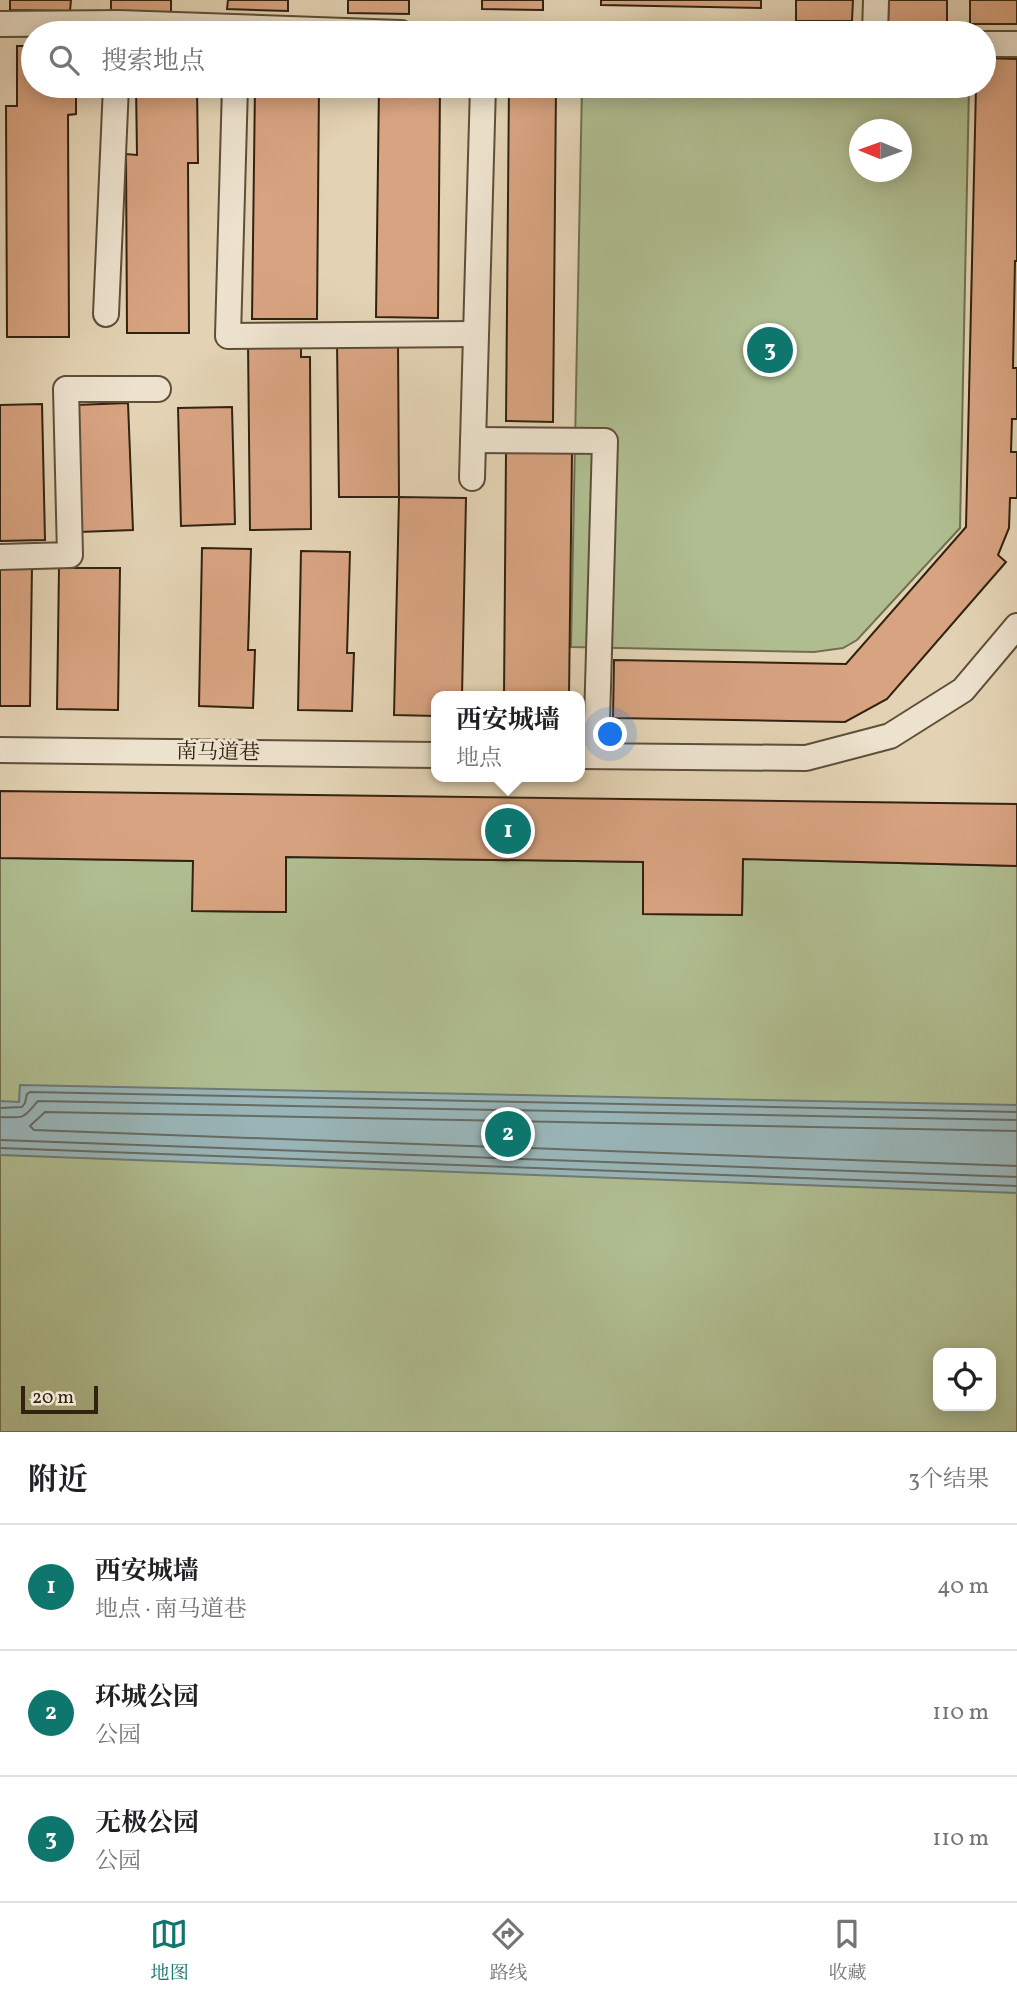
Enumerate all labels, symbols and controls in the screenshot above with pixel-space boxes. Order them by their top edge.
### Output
search box [21,21,996,98]
icon: search [45,41,83,79]
text: 搜索地点 [101,44,205,80]
north arrow [849,119,912,182]
pin: 3 [747,324,793,376]
popup [431,691,585,782]
text: 西安城墙 [456,703,560,739]
your location [593,717,627,751]
street label: 南马道巷 [176,738,260,768]
text: 地点 [456,743,502,775]
pin: 1 [485,805,531,857]
pin: 2 [485,1108,531,1160]
map controls [933,1348,996,1411]
button: locate [933,1348,996,1411]
scale bar [21,1383,98,1415]
text: 20 m [32,1385,74,1411]
text: 附近 [28,1460,88,1502]
text: 3个结果 [908,1464,989,1496]
text: 西安城墙 [95,1554,199,1590]
text: 1 [46,1571,56,1603]
text: 40 m [937,1571,989,1603]
text: 地点 · 南马道巷 [95,1594,247,1626]
text: 环城公园 [95,1680,199,1716]
text: 2 [45,1697,57,1729]
text: 110 m [932,1697,989,1729]
text: 公园 [95,1720,141,1752]
text: 无极公园 [95,1806,199,1842]
text: 3 [45,1823,57,1855]
text: 110 m [932,1823,989,1855]
text: 公园 [95,1846,141,1878]
tab: 地图 [150,1915,189,1987]
tab: 路线 [489,1915,528,1987]
tab: 收藏 [828,1915,867,1987]

